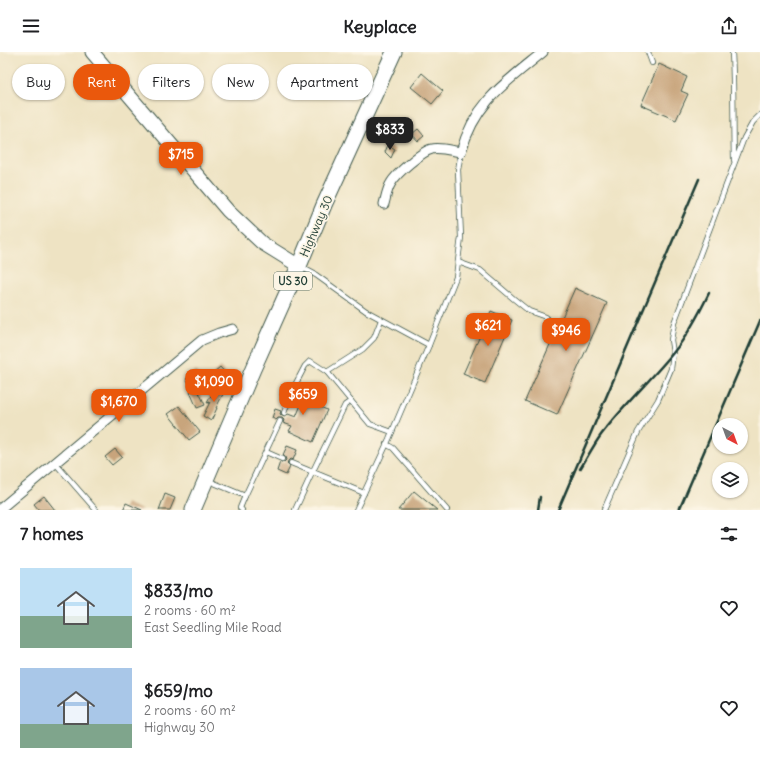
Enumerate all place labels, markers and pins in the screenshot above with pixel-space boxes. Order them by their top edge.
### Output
pin: $833 [366,117,414,151]
pin: $715 [157,142,205,176]
pin: $621 [464,313,512,347]
pin: $946 [542,318,590,352]
pin: $1,090 [181,369,247,403]
pin: $659 [279,382,327,416]
pin: $1,670 [86,389,152,423]

